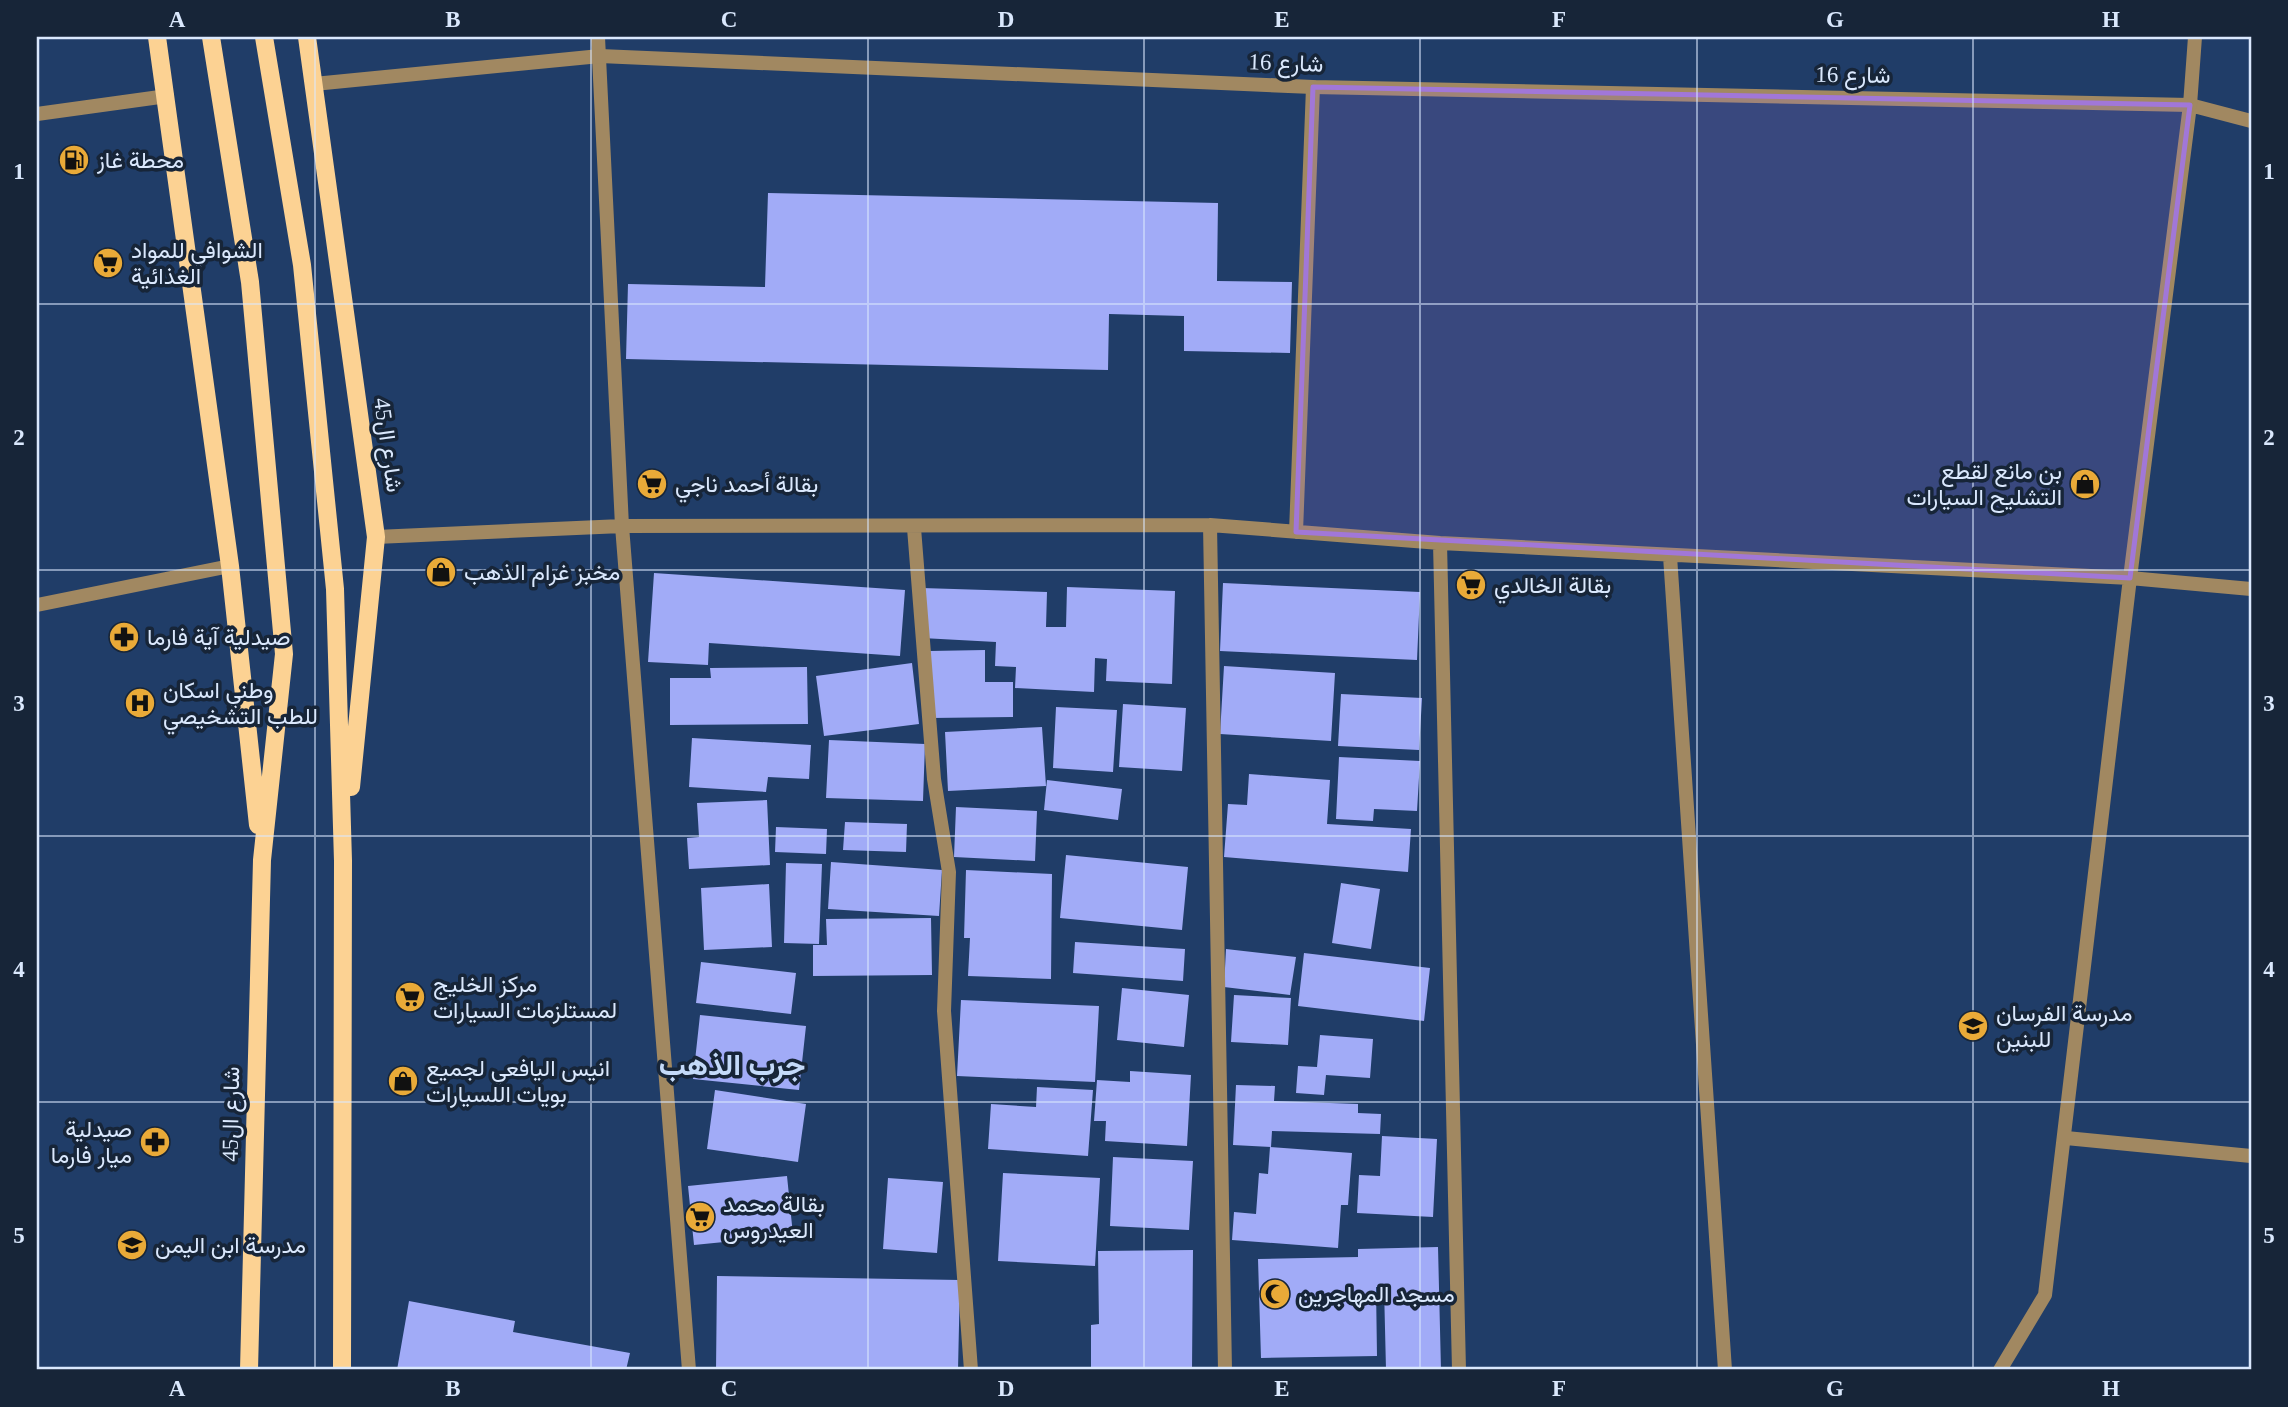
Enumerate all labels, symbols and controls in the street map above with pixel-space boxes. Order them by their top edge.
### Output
text: A [169,7,186,32]
text: B [445,7,461,32]
text: C [721,7,737,32]
text: D [998,7,1014,32]
text: E [1274,7,1290,32]
text: F [1552,7,1566,32]
text: G [1826,7,1844,32]
text: H [2102,7,2120,32]
street label: شارع 16 [1248,49,1324,80]
street label: شارع 16 [1815,62,1891,91]
fuel station icon: محطة غاز [57,143,91,177]
place label: محطة غاز [96,148,184,175]
text: 1 [13,159,25,184]
text: 1 [2263,159,2275,184]
place label: الشوافي للمواد الغذائية [131,238,263,289]
supermarket icon: الشوافي للمواد الغذائية [91,246,125,280]
street label: شارع ال45 [366,396,407,494]
text: 2 [13,425,25,450]
text: 2 [2263,425,2275,450]
place label: بن مانع لقطع التشليح السيارات [1906,459,2062,513]
supermarket icon: بقالة أحمد ناجي [635,467,669,501]
shop icon: بن مانع لقطع التشليح السيارات [2068,467,2102,501]
place label: بقالة أحمد ناجي [675,472,818,503]
shop icon: مخبز غرام الذهب [424,555,458,589]
place label: مخبز غرام الذهب [464,560,620,587]
supermarket icon: بقالة الخالدي [1454,568,1488,602]
place label: بقالة الخالدي [1494,573,1611,604]
pharmacy icon: صيدلية آية فارما [107,620,141,654]
place label: صيدلية آية فارما [147,625,291,652]
place label: وطني اسكان للطب التشخيصي [163,678,318,735]
hospital icon: وطني اسكان للطب التشخيصي [123,686,157,720]
text: 3 [13,691,25,716]
text: 3 [2263,691,2275,716]
text: 4 [13,957,25,982]
text: 4 [2263,957,2275,982]
place label: مركز الخليج لمستلزمات السيارات [433,972,617,1025]
supermarket icon: مركز الخليج لمستلزمات السيارات [393,980,427,1014]
place label: مدرسة الفرسان للبنين [1996,1001,2133,1053]
school or university icon: مدرسة الفرسان للبنين [1956,1009,1990,1043]
district label: جرب الذهب [659,1048,805,1083]
place label: انيس اليافعي لجميع بويات اللسيارات [426,1056,610,1109]
shop icon: انيس اليافعي لجميع بويات اللسيارات [386,1064,420,1098]
street label: شارع ال45 [218,1066,247,1162]
place label: صيدلية ميار فارما [51,1117,132,1170]
pharmacy icon: صيدلية ميار فارما [138,1125,172,1159]
place label: بقالة محمد العيدروس [723,1192,825,1245]
supermarket icon: بقالة محمد العيدروس [683,1200,717,1234]
text: 5 [13,1223,25,1248]
text: 5 [2263,1223,2275,1248]
school or university icon: مدرسة ابن اليمن [115,1228,149,1262]
place label: مدرسة ابن اليمن [155,1233,306,1260]
mosque icon: مسجد المهاجرين [1258,1277,1292,1311]
place label: مسجد المهاجرين [1298,1282,1455,1309]
text: A [169,1376,186,1401]
text: B [445,1376,461,1401]
text: C [721,1376,737,1401]
text: D [998,1376,1014,1401]
text: E [1274,1376,1290,1401]
text: F [1552,1376,1566,1401]
text: G [1826,1376,1844,1401]
text: H [2102,1376,2120,1401]

